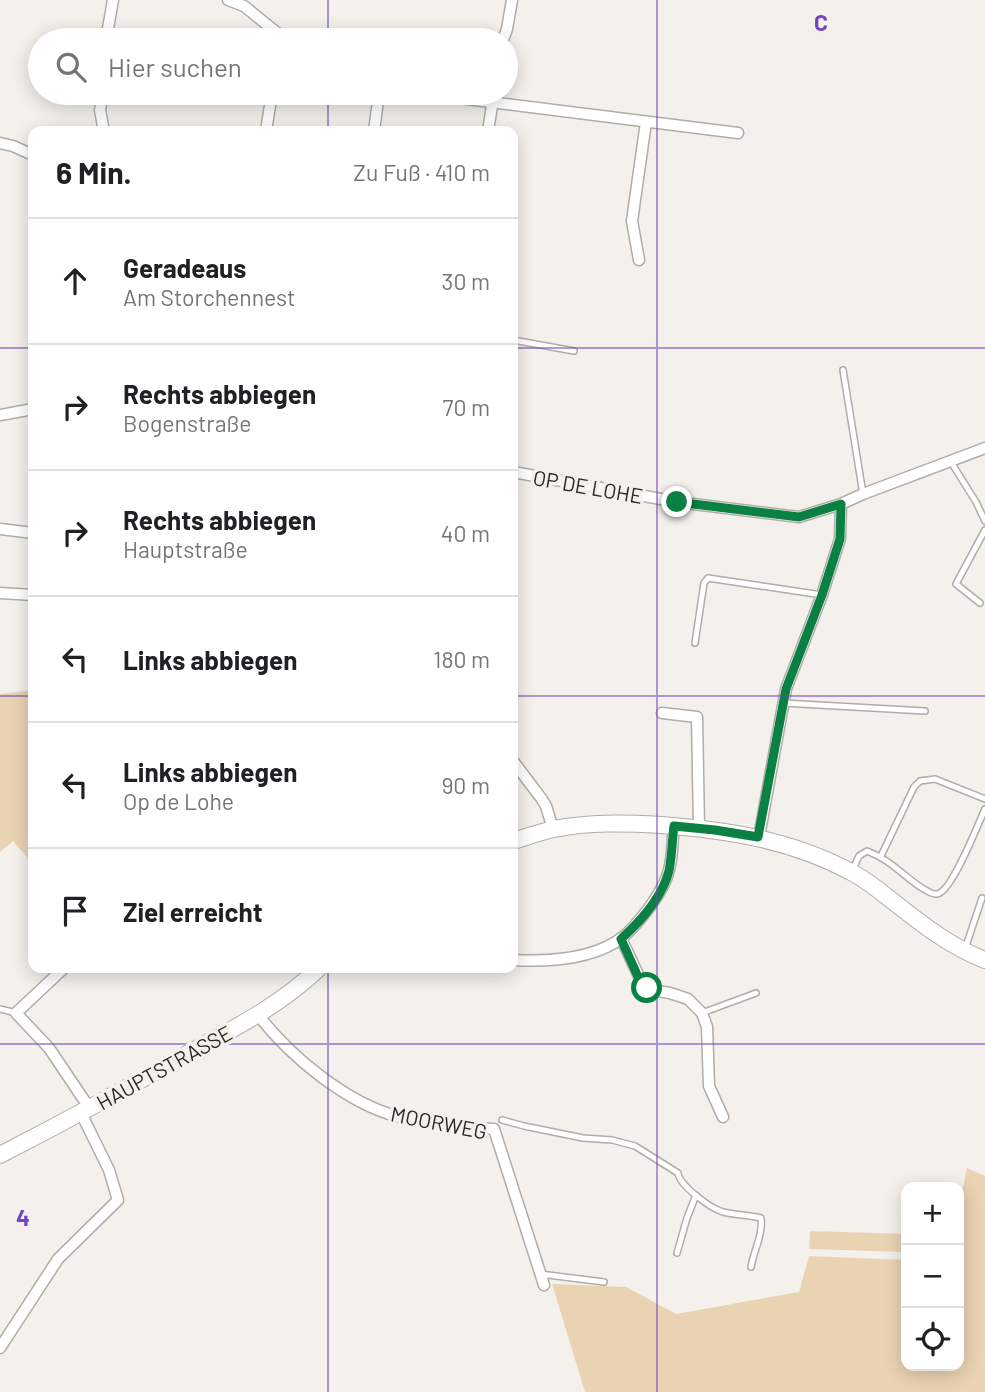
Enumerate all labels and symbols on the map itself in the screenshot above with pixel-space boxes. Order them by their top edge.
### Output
text: C [814,8,828,36]
street label: OP DE LOHE [531,464,645,508]
route end [661,486,692,517]
route start [631,972,662,1003]
street label: HAUPTSTRASSE [92,1019,236,1115]
street label: MOORWEG [389,1100,489,1144]
text: 4 [16,1203,30,1231]

